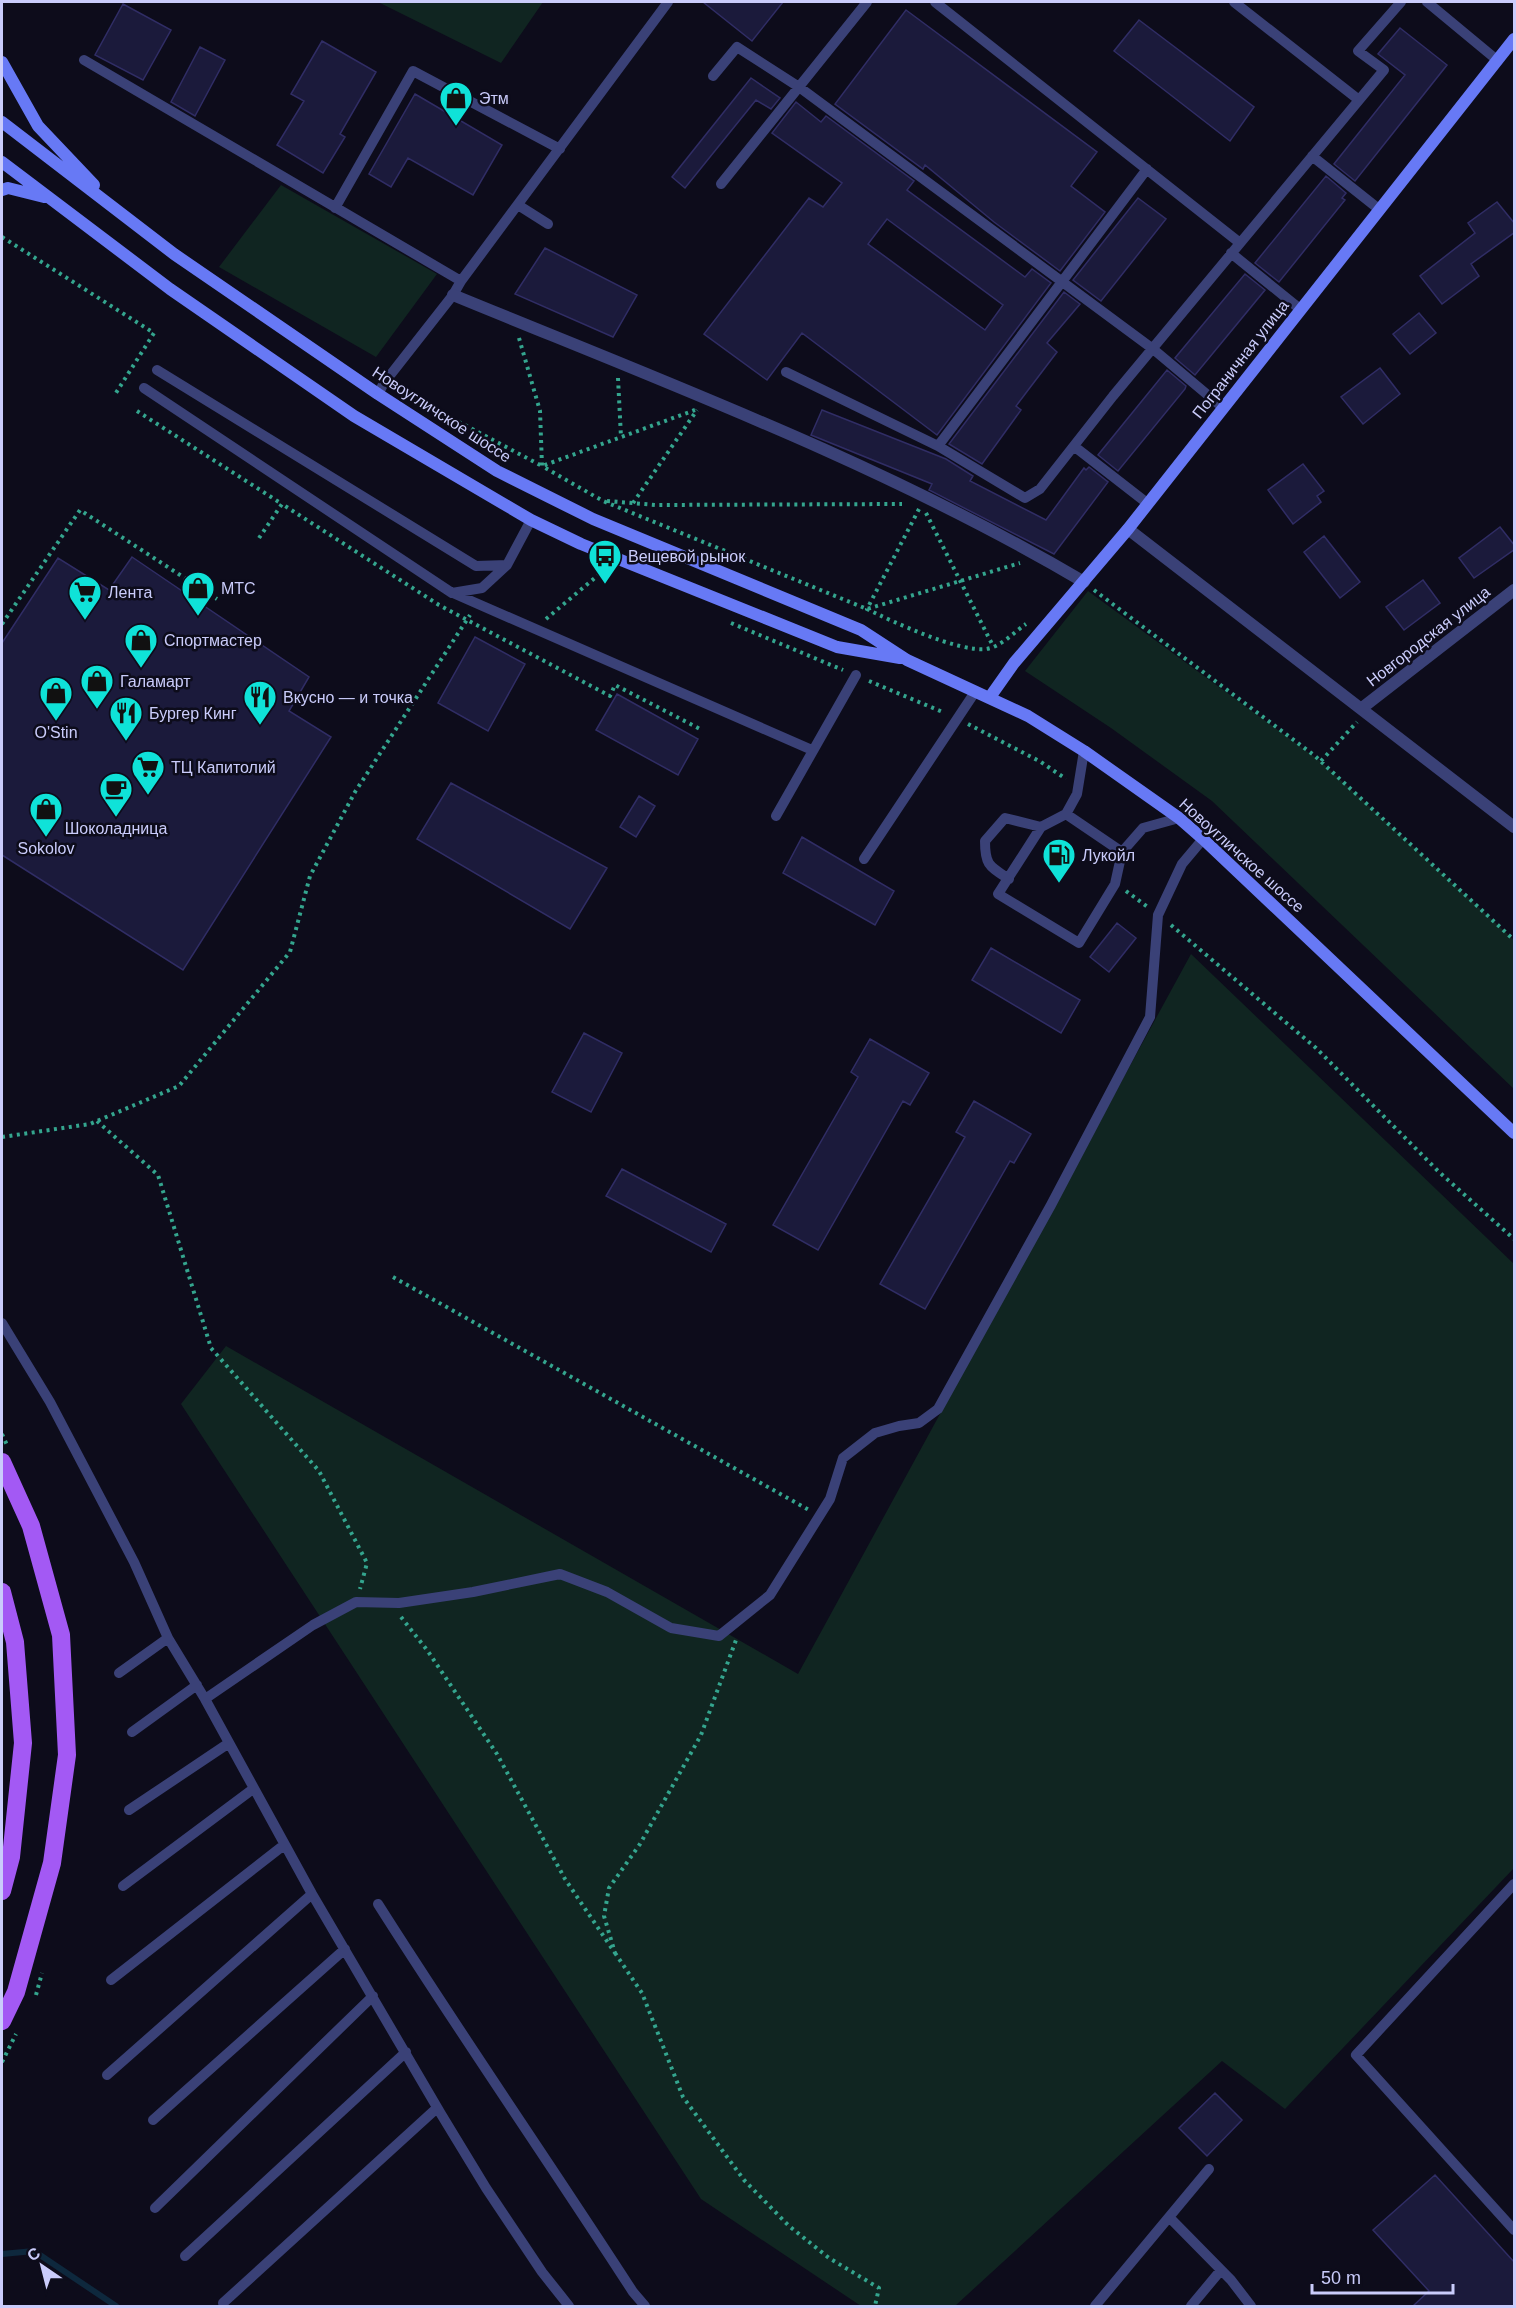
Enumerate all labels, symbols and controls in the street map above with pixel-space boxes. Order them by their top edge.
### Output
shop icon: Этм [438,80,474,127]
place label: Этм [479,90,509,107]
street label: Пограничная улица [1189,297,1292,422]
street label: Новоугличское шоссе [369,363,514,466]
bus stop icon: Вещевой рынок [587,538,623,585]
place label: Вещевой рынок [628,548,746,565]
shop icon: МТС [180,570,216,617]
supermarket icon: Лента [67,574,103,621]
place label: МТС [221,580,256,597]
street label: Новгородская улица [1363,583,1493,690]
place label: Лента [108,584,152,601]
shop icon: Спортмастер [123,622,159,669]
place label: Спортмастер [164,632,262,649]
shop icon: Галамарт [79,663,115,710]
place label: Галамарт [120,673,191,690]
shop icon: O'Stin [38,675,74,722]
restaurant icon: Вкусно — и точка [242,679,278,726]
place label: Вкусно — и точка [283,689,413,706]
restaurant icon: Бургер Кинг [108,695,144,742]
place label: Бургер Кинг [149,705,237,722]
place label: O'Stin [34,724,78,741]
supermarket icon: ТЦ Капитолий [130,749,166,796]
place label: ТЦ Капитолий [171,759,276,776]
cafe icon: Шоколадница [98,771,134,818]
shop icon: Sokolov [28,791,64,838]
street label: Новоугличское шоссе [1176,795,1307,916]
place label: Шоколадница [65,820,167,837]
fuel station icon: Лукойл [1041,837,1077,884]
place label: Sokolov [18,840,74,857]
place label: Лукойл [1082,847,1135,864]
north arrow [12,2236,72,2296]
text: С [24,2244,44,2264]
scale bar [1312,2257,1453,2295]
text: 50 m [1321,2268,1361,2288]

